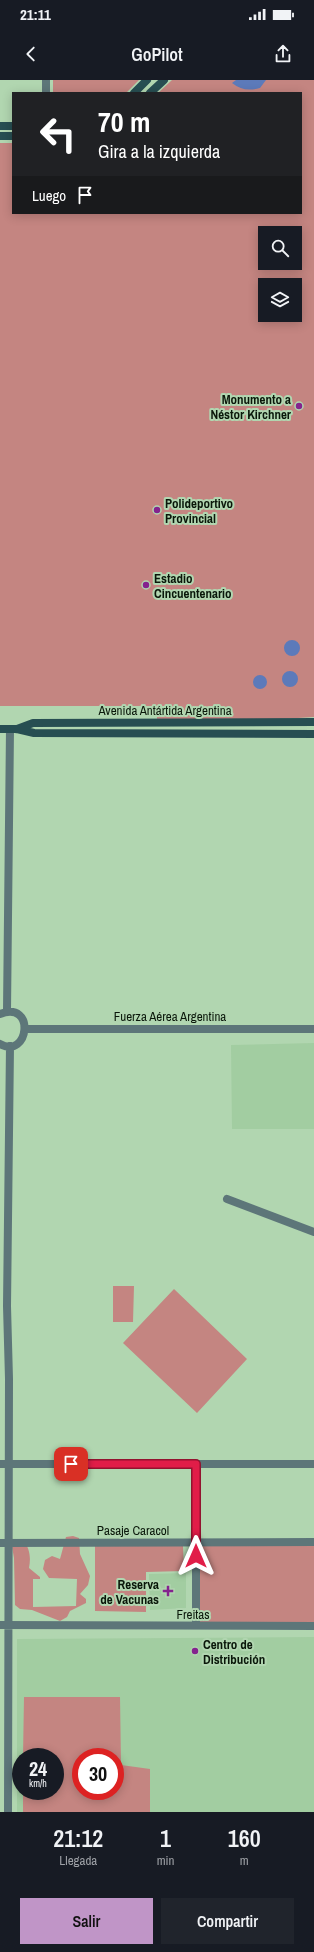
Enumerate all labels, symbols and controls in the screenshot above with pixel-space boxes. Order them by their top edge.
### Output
text: 21:11 [20,4,51,25]
text: GoPilot [131,42,183,67]
icon: back [20,43,42,65]
icon: share [272,43,294,65]
text: 70 m [98,103,150,141]
icon: left [32,108,84,160]
text: Gira a la izquierda [98,139,220,164]
icon: arrive [74,184,96,206]
text: Luego [32,185,66,206]
map controls [258,226,302,322]
button: search [258,226,302,270]
button: layers [258,278,302,322]
place label: Monumento a Néstor Kirchner [210,391,292,423]
marker: Monumento a Néstor Kirchner [294,401,304,411]
place label: Polideportivo Provincial [165,495,233,527]
marker: Polideportivo Provincial [152,505,162,515]
place label: Estadio Cincuentenario [154,570,232,602]
marker: Estadio Cincuentenario [141,580,151,590]
street label: Avenida Antártida Argentina [97,702,232,719]
street label: Fuerza Aérea Argentina [114,1008,226,1025]
pin [54,1447,88,1481]
icon: arrive [60,1453,82,1475]
street label: Pasaje Caracol [97,1522,169,1539]
position arrow [175,1535,217,1577]
place label: Reserva de Vacunas [100,1576,159,1608]
marker: Reserva de Vacunas [162,1585,174,1597]
street label: Freitas [176,1606,210,1623]
place label: Centro de Distribución [203,1636,265,1668]
marker: Centro de Distribución [190,1646,200,1656]
speed limit sign: 30 [72,1748,124,1800]
text: 24 [29,1755,47,1782]
text: km/h [29,1777,47,1790]
text: 21:12 [53,1822,103,1854]
text: 1 [160,1822,171,1854]
text: 160 [228,1822,261,1854]
text: Llegada [59,1852,97,1869]
text: min [157,1852,174,1869]
text: m [240,1852,249,1869]
button: Salir [20,1898,153,1944]
button: Compartir [161,1898,294,1944]

